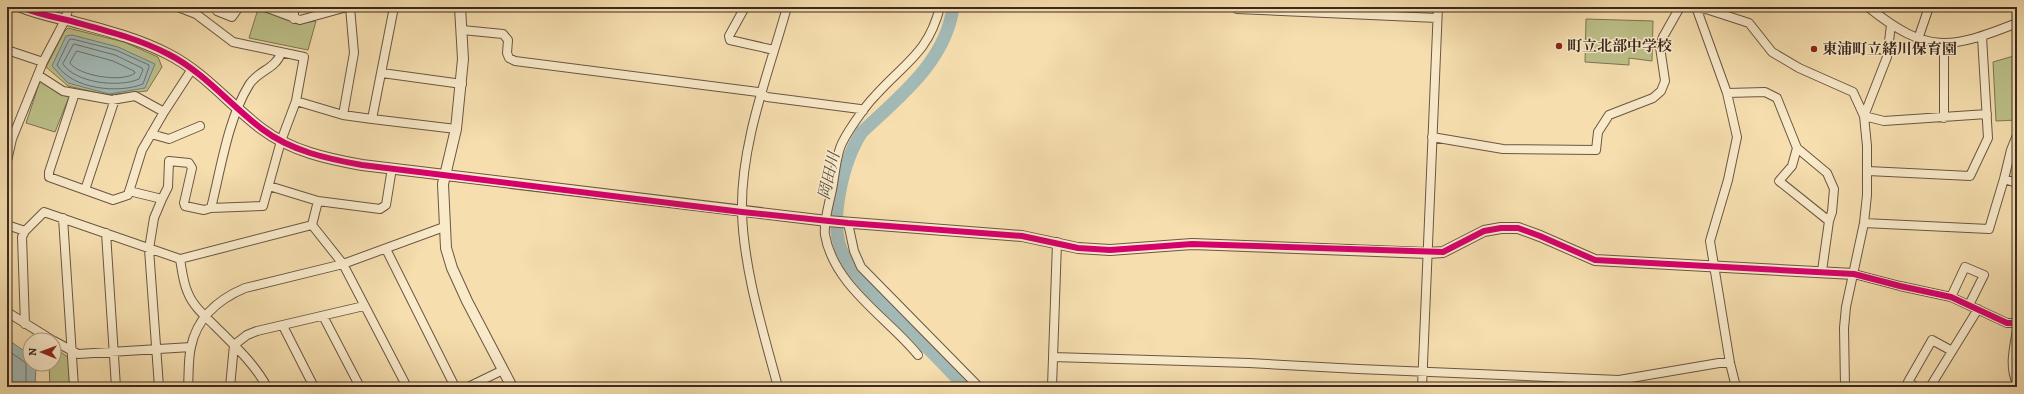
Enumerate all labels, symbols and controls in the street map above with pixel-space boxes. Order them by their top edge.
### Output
place label: 町立北部中学校 [1567,36,1672,56]
place label: 東浦町立緒川保育園 [1822,39,1957,59]
marker: 町立北部中学校 [1554,41,1564,51]
marker: 東浦町立緒川保育園 [1809,44,1819,54]
water label: 岡田川 [813,148,846,202]
north arrow [22,332,62,372]
text: N [25,348,40,356]

